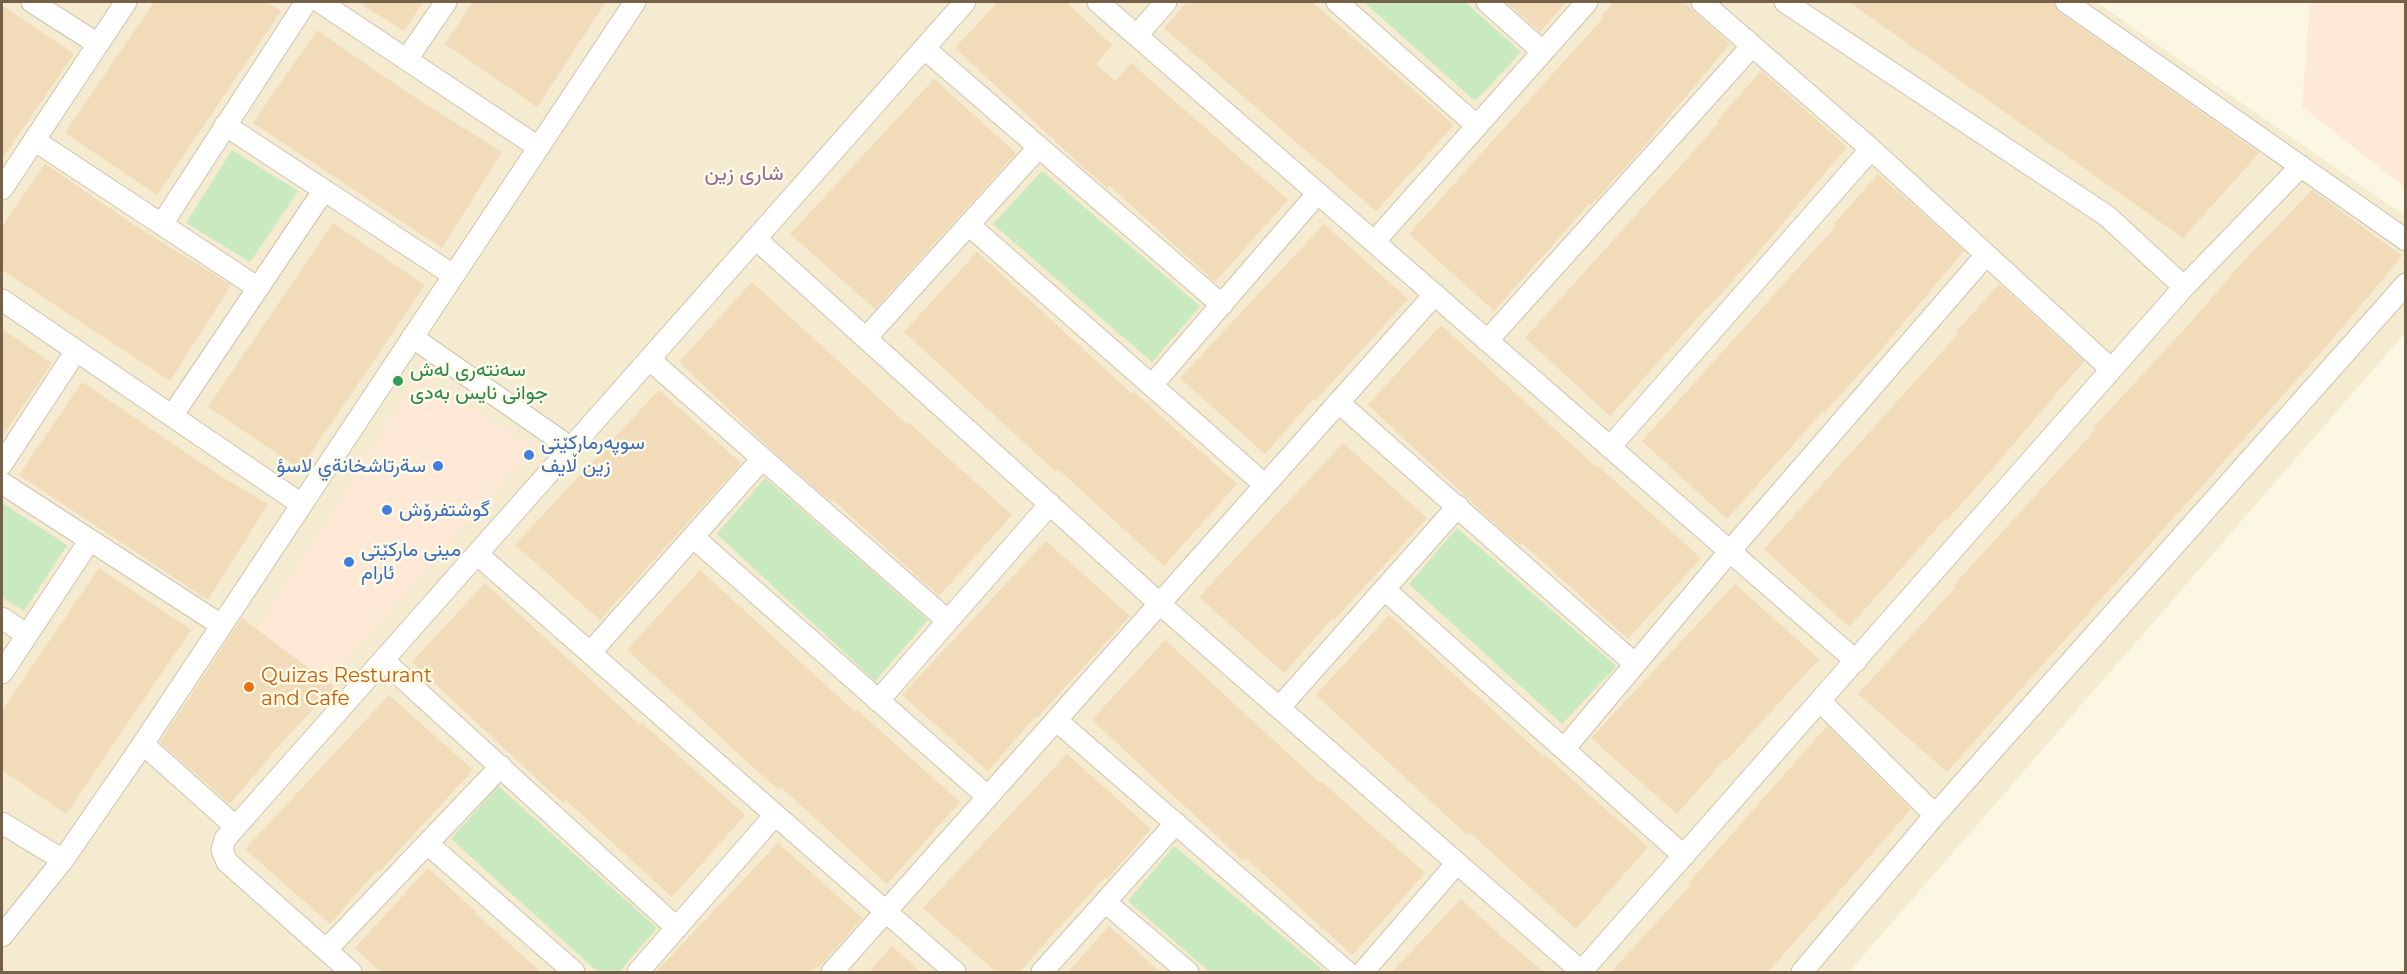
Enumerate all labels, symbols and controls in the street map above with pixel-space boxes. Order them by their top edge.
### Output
district label: شاری زین [704,161,784,187]
place label: سەنتەری لەش جوانی نایس بەدی [410,358,548,405]
marker: سەنتەری لەش جوانی نایس بەدی [391,374,405,388]
place label: سوپەرماركێتی زین ڵایف [541,431,645,478]
marker: سوپەرماركێتی زین ڵایف [522,448,536,462]
place label: سةرتاشخانةي لاسؤ [276,454,426,478]
marker: سةرتاشخانةي لاسؤ [431,459,445,473]
place label: گوشتفرۆش [399,498,490,522]
marker: گوشتفرۆش [380,503,394,517]
place label: مينی ماركێتی ئارام [361,538,461,585]
marker: مينی ماركێتی ئارام [342,555,356,569]
place label: Quizas Resturant and Cafe [261,664,432,711]
marker: Quizas Resturant and Cafe [242,680,256,694]

